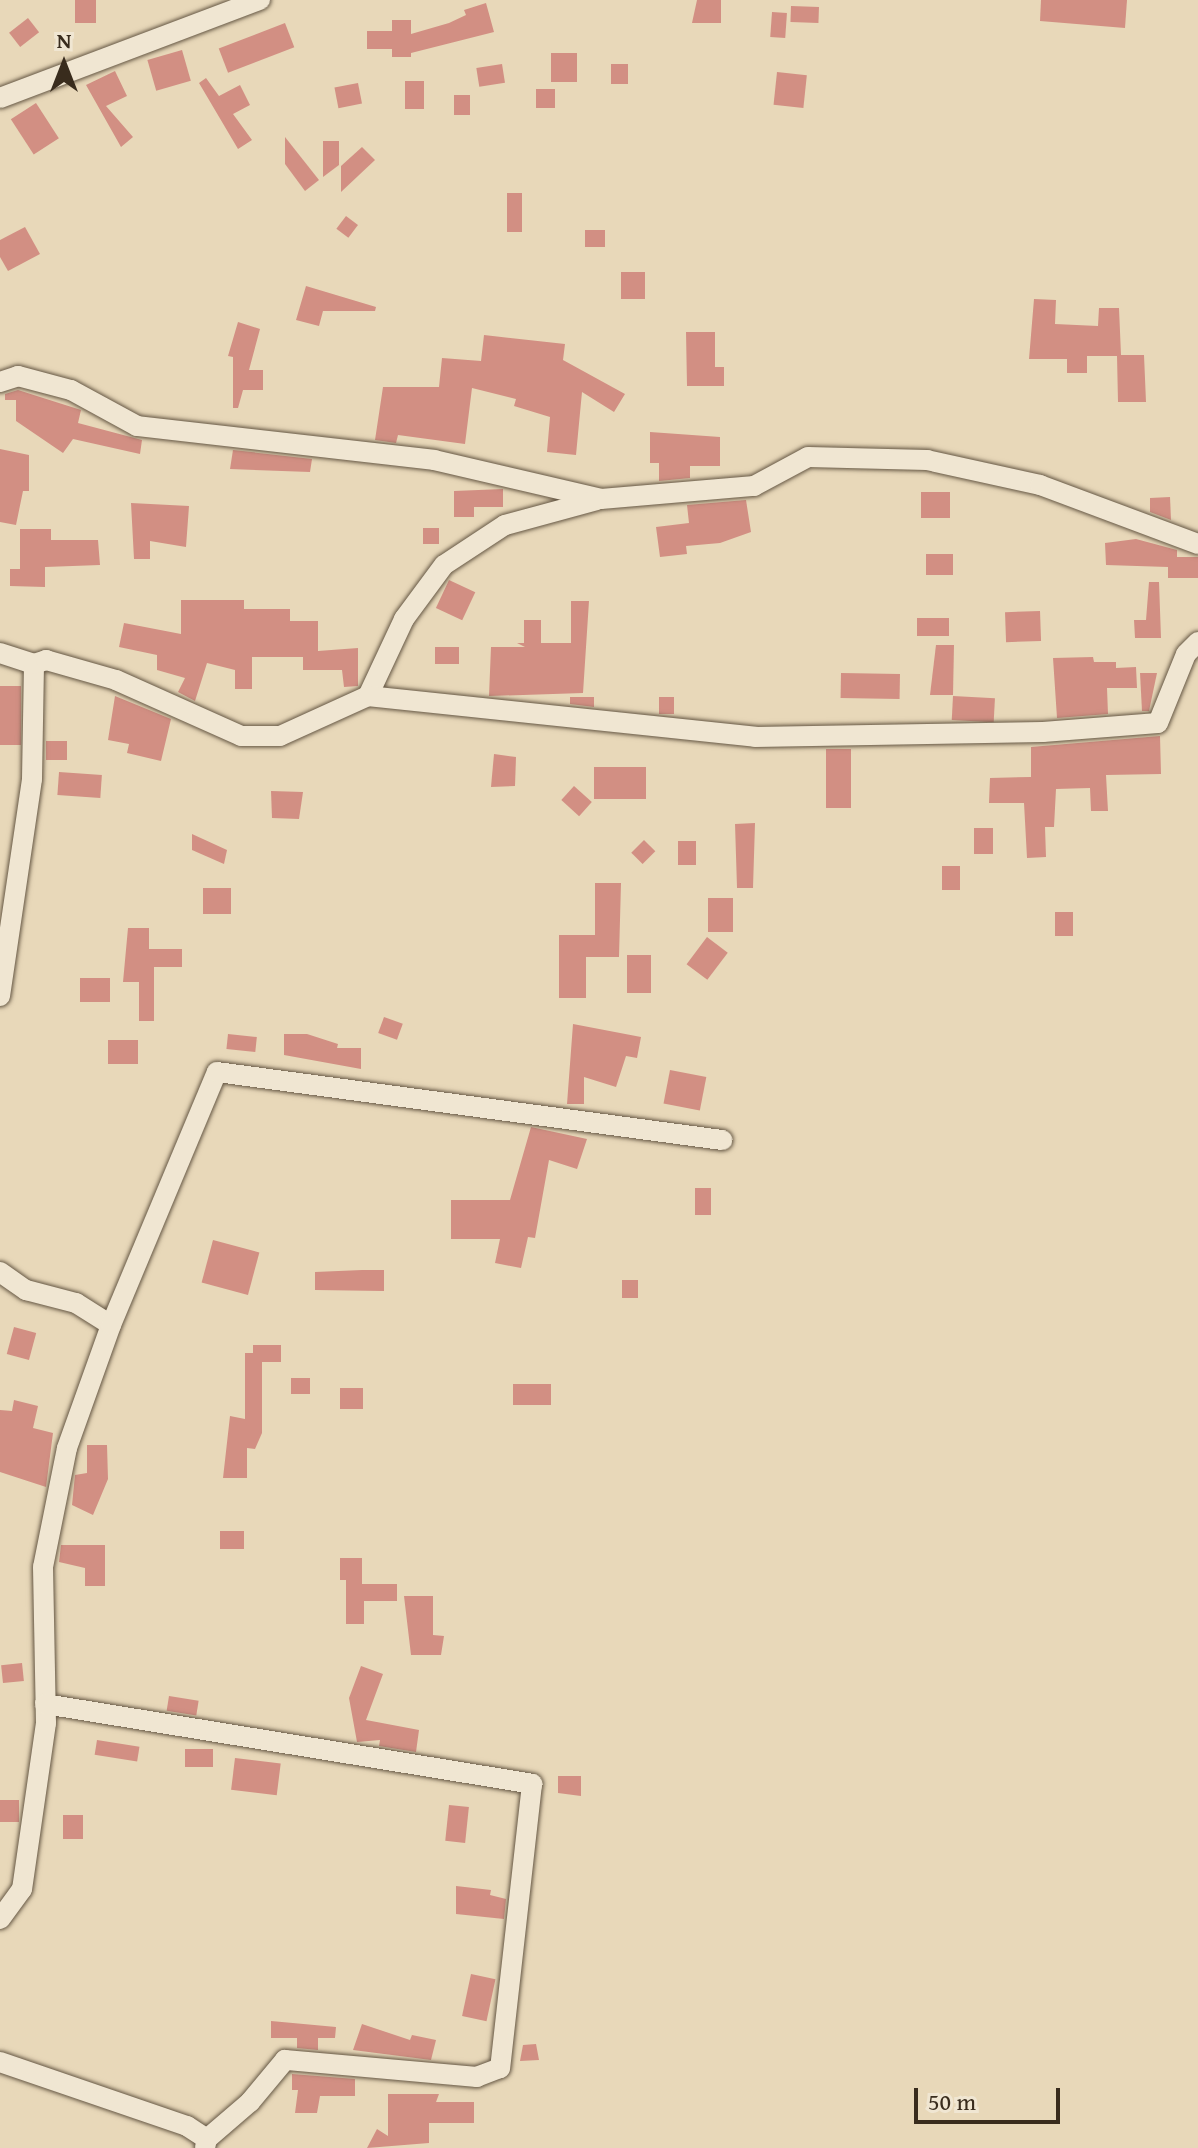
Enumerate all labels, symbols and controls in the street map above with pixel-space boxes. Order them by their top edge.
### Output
north arrow [24,24,104,104]
text: N [57,24,71,56]
scale bar [918,2072,1064,2122]
text: 50 m [928,2084,976,2119]

